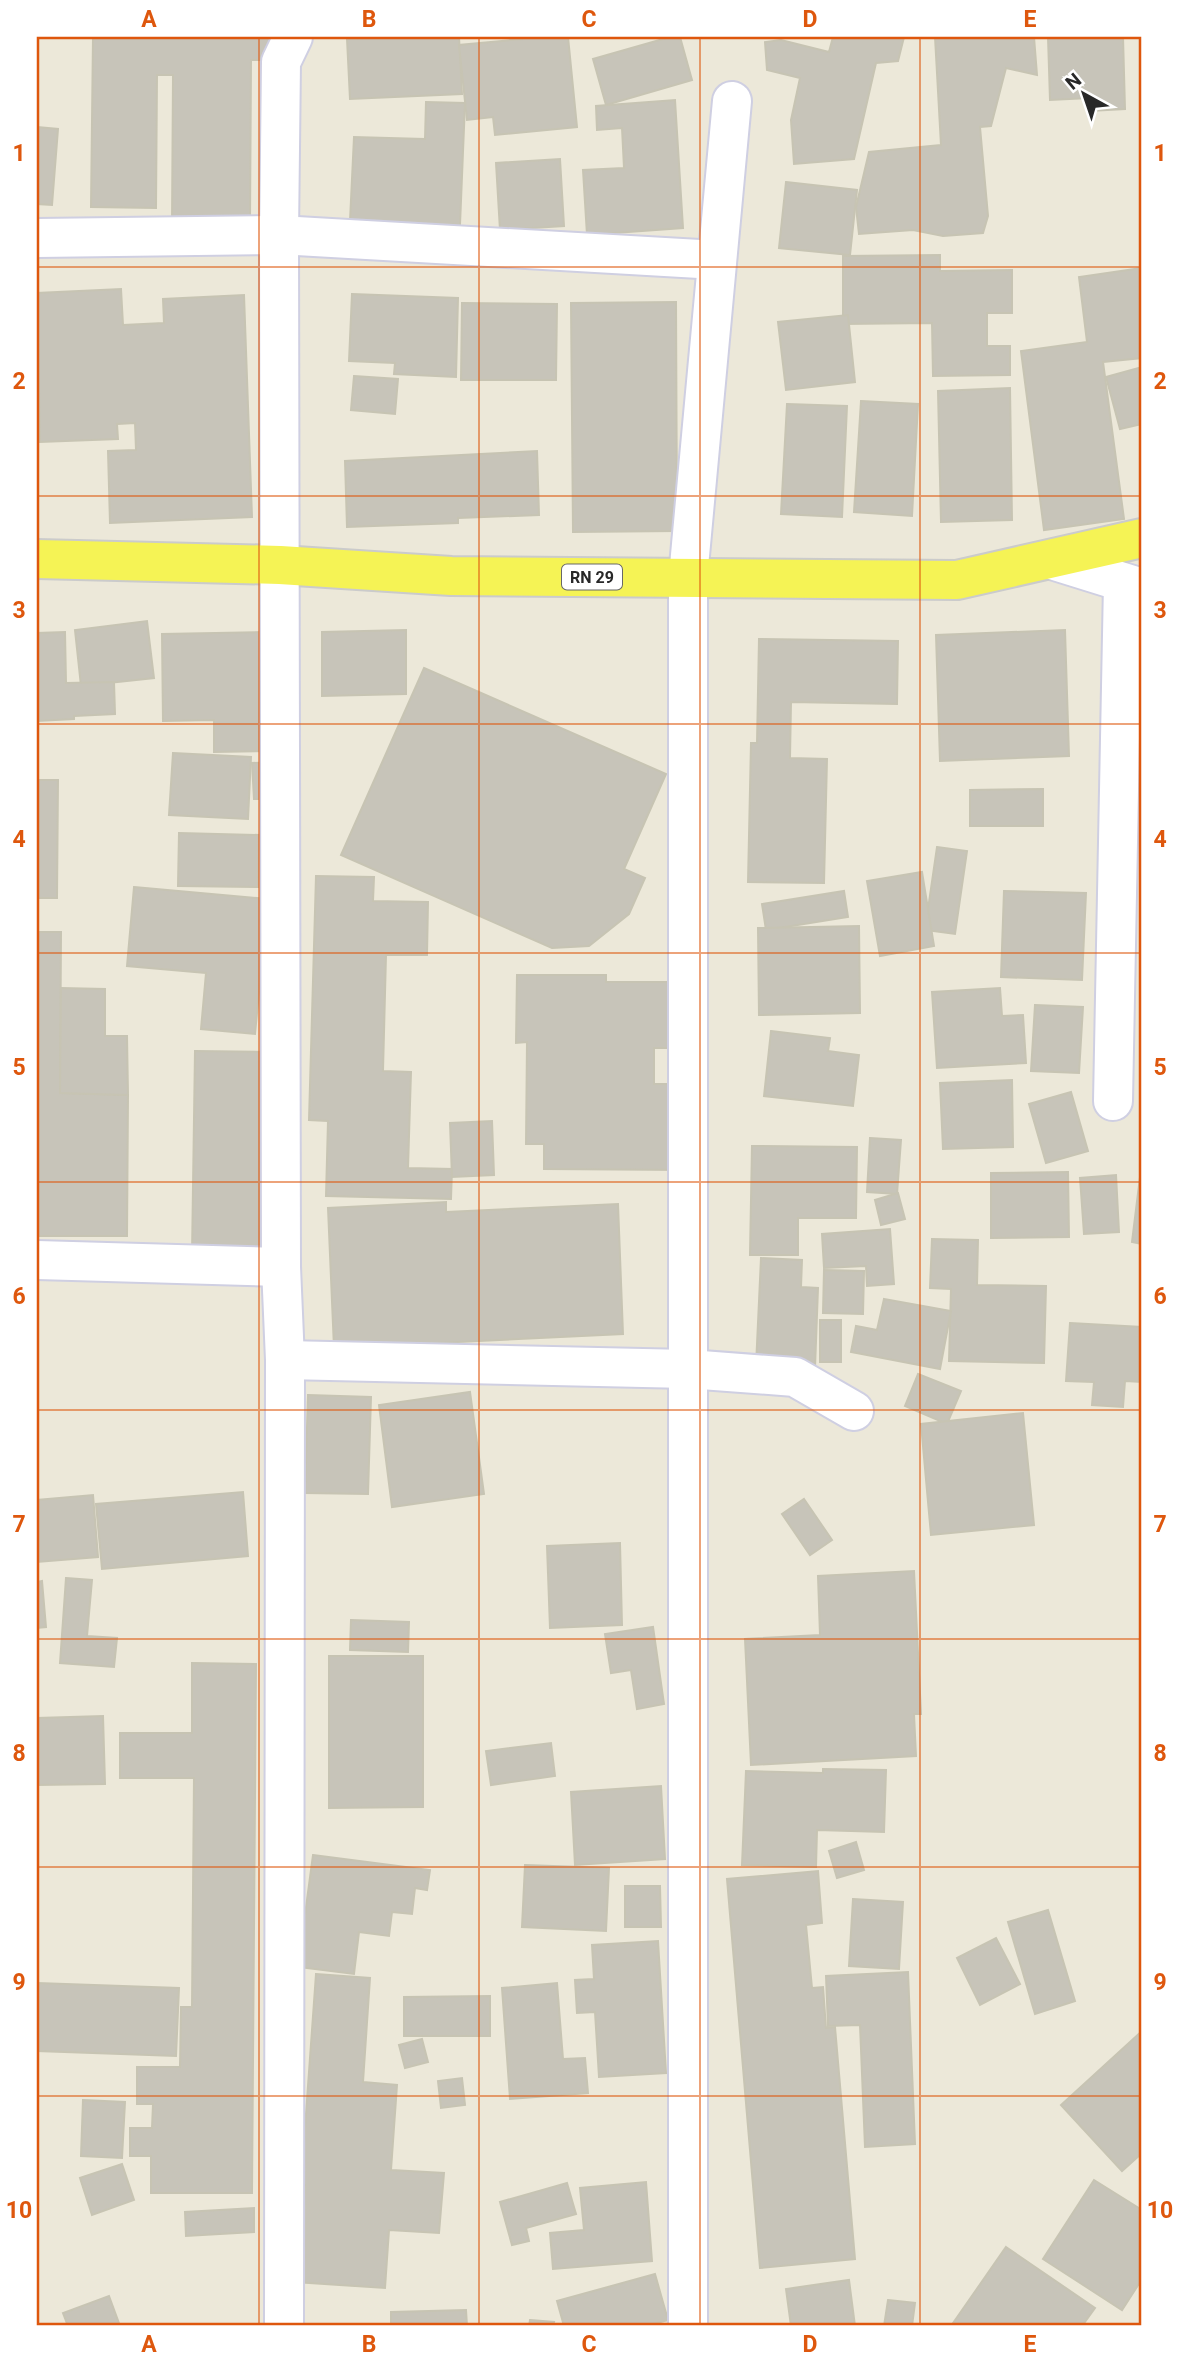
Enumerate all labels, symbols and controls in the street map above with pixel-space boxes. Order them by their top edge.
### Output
text: A [141,6,157,33]
text: B [362,6,376,33]
text: C [581,6,597,33]
text: D [803,6,817,33]
text: E [1024,6,1037,33]
north arrow [1050,60,1120,130]
text: N [1061,68,1086,94]
text: 1 [12,140,26,167]
text: 1 [1153,140,1167,167]
text: 2 [12,368,26,395]
text: 2 [1153,368,1167,395]
road number: RN 29 [562,564,622,590]
text: 3 [12,597,26,624]
text: 3 [1153,597,1167,624]
text: 4 [12,826,26,853]
text: 4 [1153,826,1167,853]
text: 5 [12,1054,26,1081]
text: 5 [1153,1054,1167,1081]
text: 6 [12,1283,26,1310]
text: 6 [1153,1283,1167,1310]
text: 7 [12,1511,26,1538]
text: 7 [1153,1511,1167,1538]
text: 8 [12,1740,26,1767]
text: 8 [1153,1740,1167,1767]
text: 9 [12,1969,26,1996]
text: 9 [1153,1969,1167,1996]
text: 10 [6,2197,32,2224]
text: 10 [1147,2197,1173,2224]
text: A [141,2331,157,2358]
text: B [362,2331,376,2358]
text: C [581,2331,597,2358]
text: D [803,2331,817,2358]
text: E [1024,2331,1037,2358]

